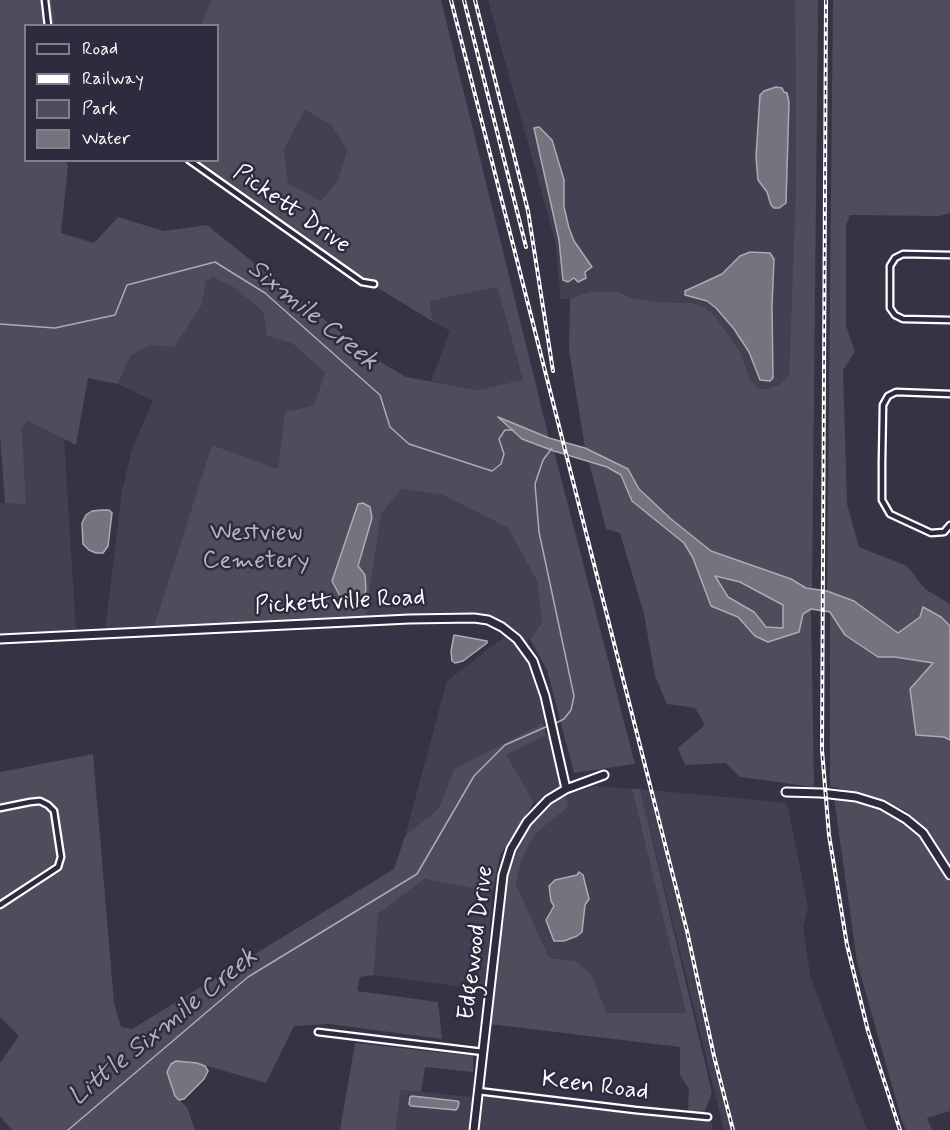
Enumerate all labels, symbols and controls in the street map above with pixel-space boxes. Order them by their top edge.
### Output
legend [24,24,219,162]
text: Road [82,37,118,61]
text: Railway [82,67,144,91]
text: Park [82,97,118,121]
text: Water [82,127,130,151]
street label: Pickett Drive [227,159,355,261]
water label: Sixmile Creek [241,254,383,378]
park label: Westview Cemetery [202,520,310,576]
street label: Pickettville Road [254,584,426,622]
street label: Edgewood Drive [453,864,501,1022]
water label: Little Sixmile Creek [63,942,265,1114]
street label: Keen Road [540,1066,650,1108]

